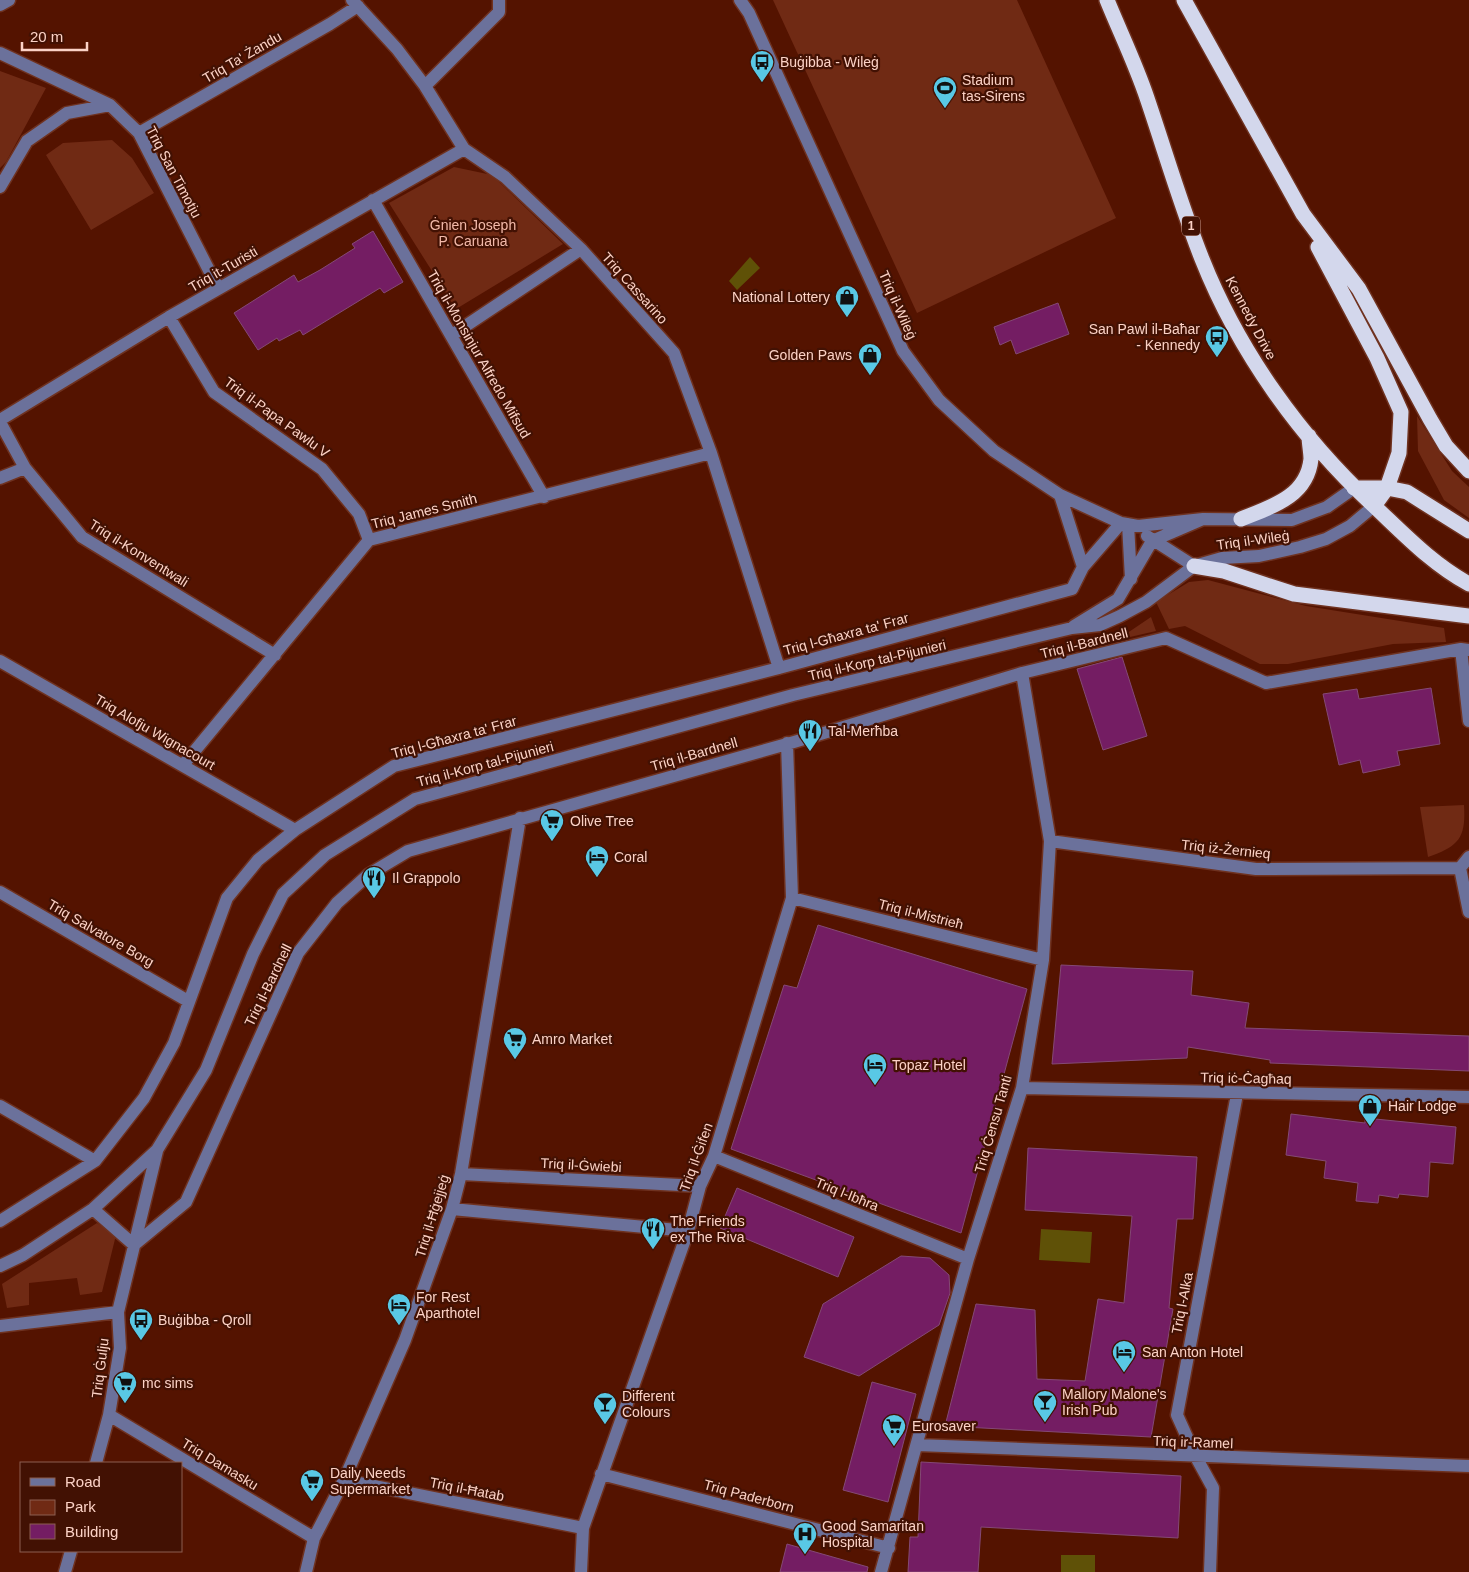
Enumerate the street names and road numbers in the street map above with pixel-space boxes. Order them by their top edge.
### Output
street label: Triq Ta' Żandu [199,27,284,86]
street label: Triq San Timotju [143,123,205,221]
road number: 1 [1182,217,1200,236]
street label: Triq it-Turisti [186,243,260,295]
street label: Triq Cassarino [599,249,671,327]
street label: Triq il-Monsinjur Alfredo Mifsud [424,267,534,441]
street label: Triq il-Wileġ [876,268,920,342]
street label: Kennedy Drive [1222,274,1280,362]
street label: Triq il-Papa Pawlu V [221,373,333,461]
street label: Triq James Smith [369,490,479,532]
street label: Triq il-Konventwali [86,516,192,590]
street label: Triq il-Wileġ [1216,527,1290,553]
street label: Triq l-Għaxra ta' Frar [782,609,911,658]
street label: Triq il-Bardnell [1039,624,1129,662]
street label: Triq il-Korp tal-Pijunieri [806,636,948,684]
street label: Triq Alofju Wignacourt [92,691,218,773]
street label: Triq l-Għaxra ta' Frar [390,712,519,761]
street label: Triq il-Bardnell [649,734,739,774]
street label: Triq il-Korp tal-Pijunieri [415,738,555,790]
street label: Triq iż-Żernieq [1181,835,1272,862]
street label: Triq Salvatore Borg [45,896,157,970]
street label: Triq il-Mistrieħ [877,896,965,932]
street label: Triq il-Bardnell [241,941,295,1029]
street label: Triq iċ-Ċagħaq [1200,1068,1292,1087]
street label: Triq Ċensu Tanti [970,1073,1015,1175]
street label: Triq il-Ġifen [675,1120,716,1193]
street label: Triq il-Ġwiebi [540,1154,622,1175]
street label: Triq il-Ħġejjeġ [412,1173,452,1259]
street label: Triq l-Ibħra [813,1174,881,1214]
street label: Triq l-Alka [1168,1271,1196,1335]
street label: Triq Ġulju [87,1337,112,1399]
street label: Triq ir-Ramel [1153,1433,1233,1451]
street label: Triq Damasku [179,1435,261,1493]
street label: Triq il-Ħatab [428,1474,506,1504]
street label: Triq Paderborn [702,1476,796,1516]

